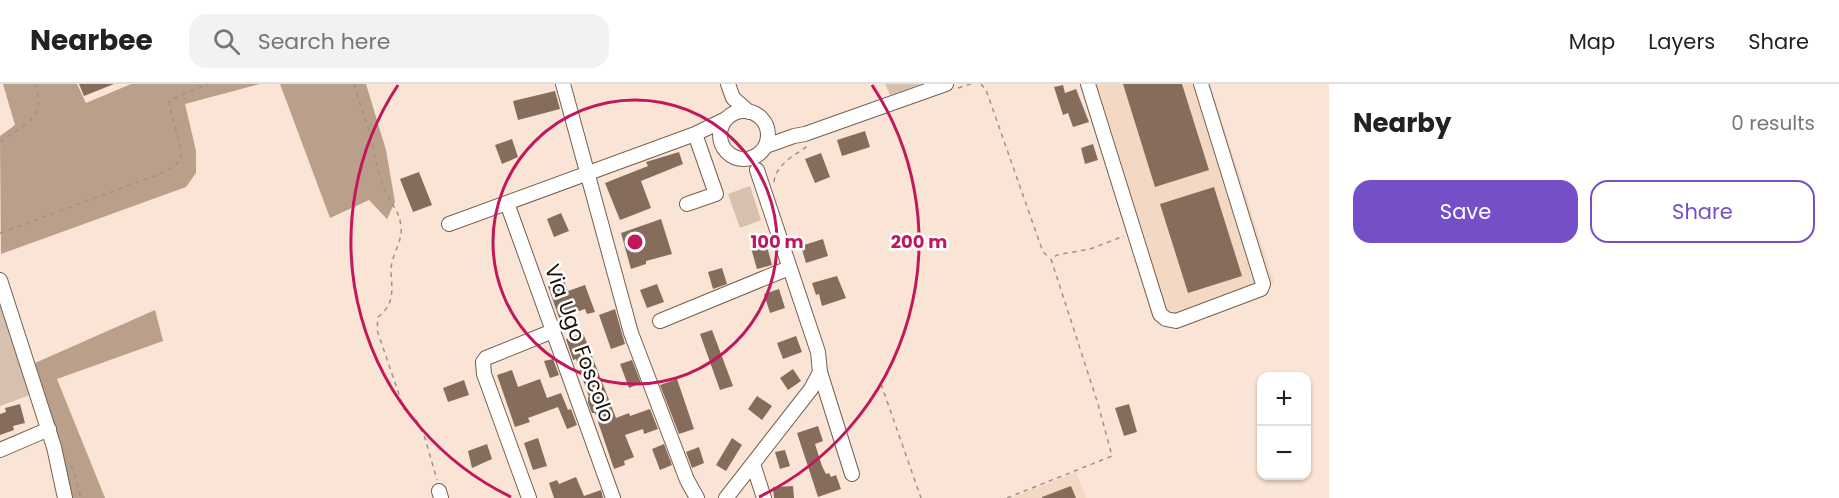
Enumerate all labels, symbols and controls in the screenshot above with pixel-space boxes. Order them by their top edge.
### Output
search box [189,14,609,68]
text: Nearbee [30,21,153,60]
icon: search [210,25,243,58]
text: Search here [258,26,390,57]
text: Map [1569,27,1615,56]
text: Layers [1648,27,1715,56]
text: Share [1748,27,1809,56]
text: Nearby [1353,105,1451,141]
text: 0 results [1731,109,1815,137]
button: Save [1353,180,1578,243]
button: Share [1590,180,1815,243]
text: 100 m [750,229,804,254]
text: 200 m [891,229,947,254]
centre of rings [625,232,645,252]
street label: Via Ugo Foscolo [538,260,622,426]
map controls [1257,372,1311,480]
button: + [1257,372,1311,426]
button: − [1257,426,1311,480]

